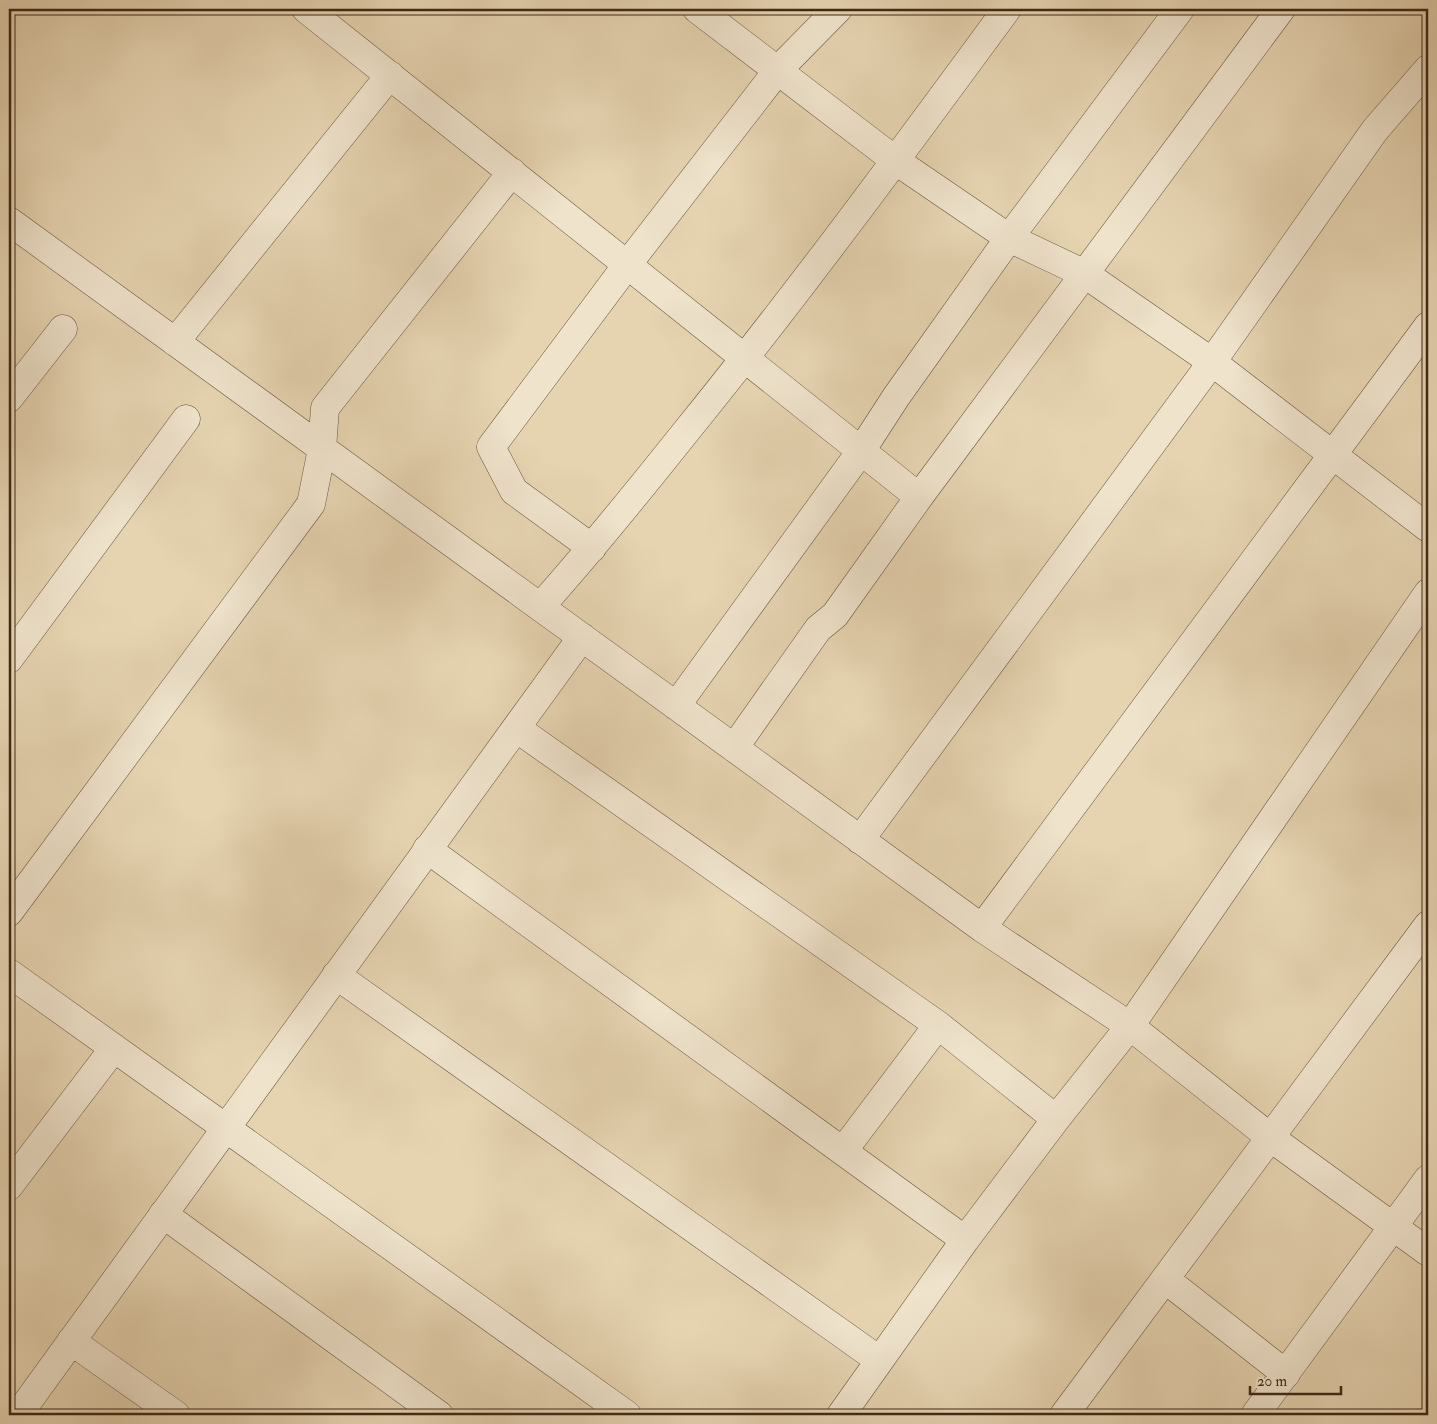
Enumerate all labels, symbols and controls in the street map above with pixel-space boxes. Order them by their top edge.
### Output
scale bar [1250,1364,1341,1396]
text: 20 m [1257,1372,1287,1391]

